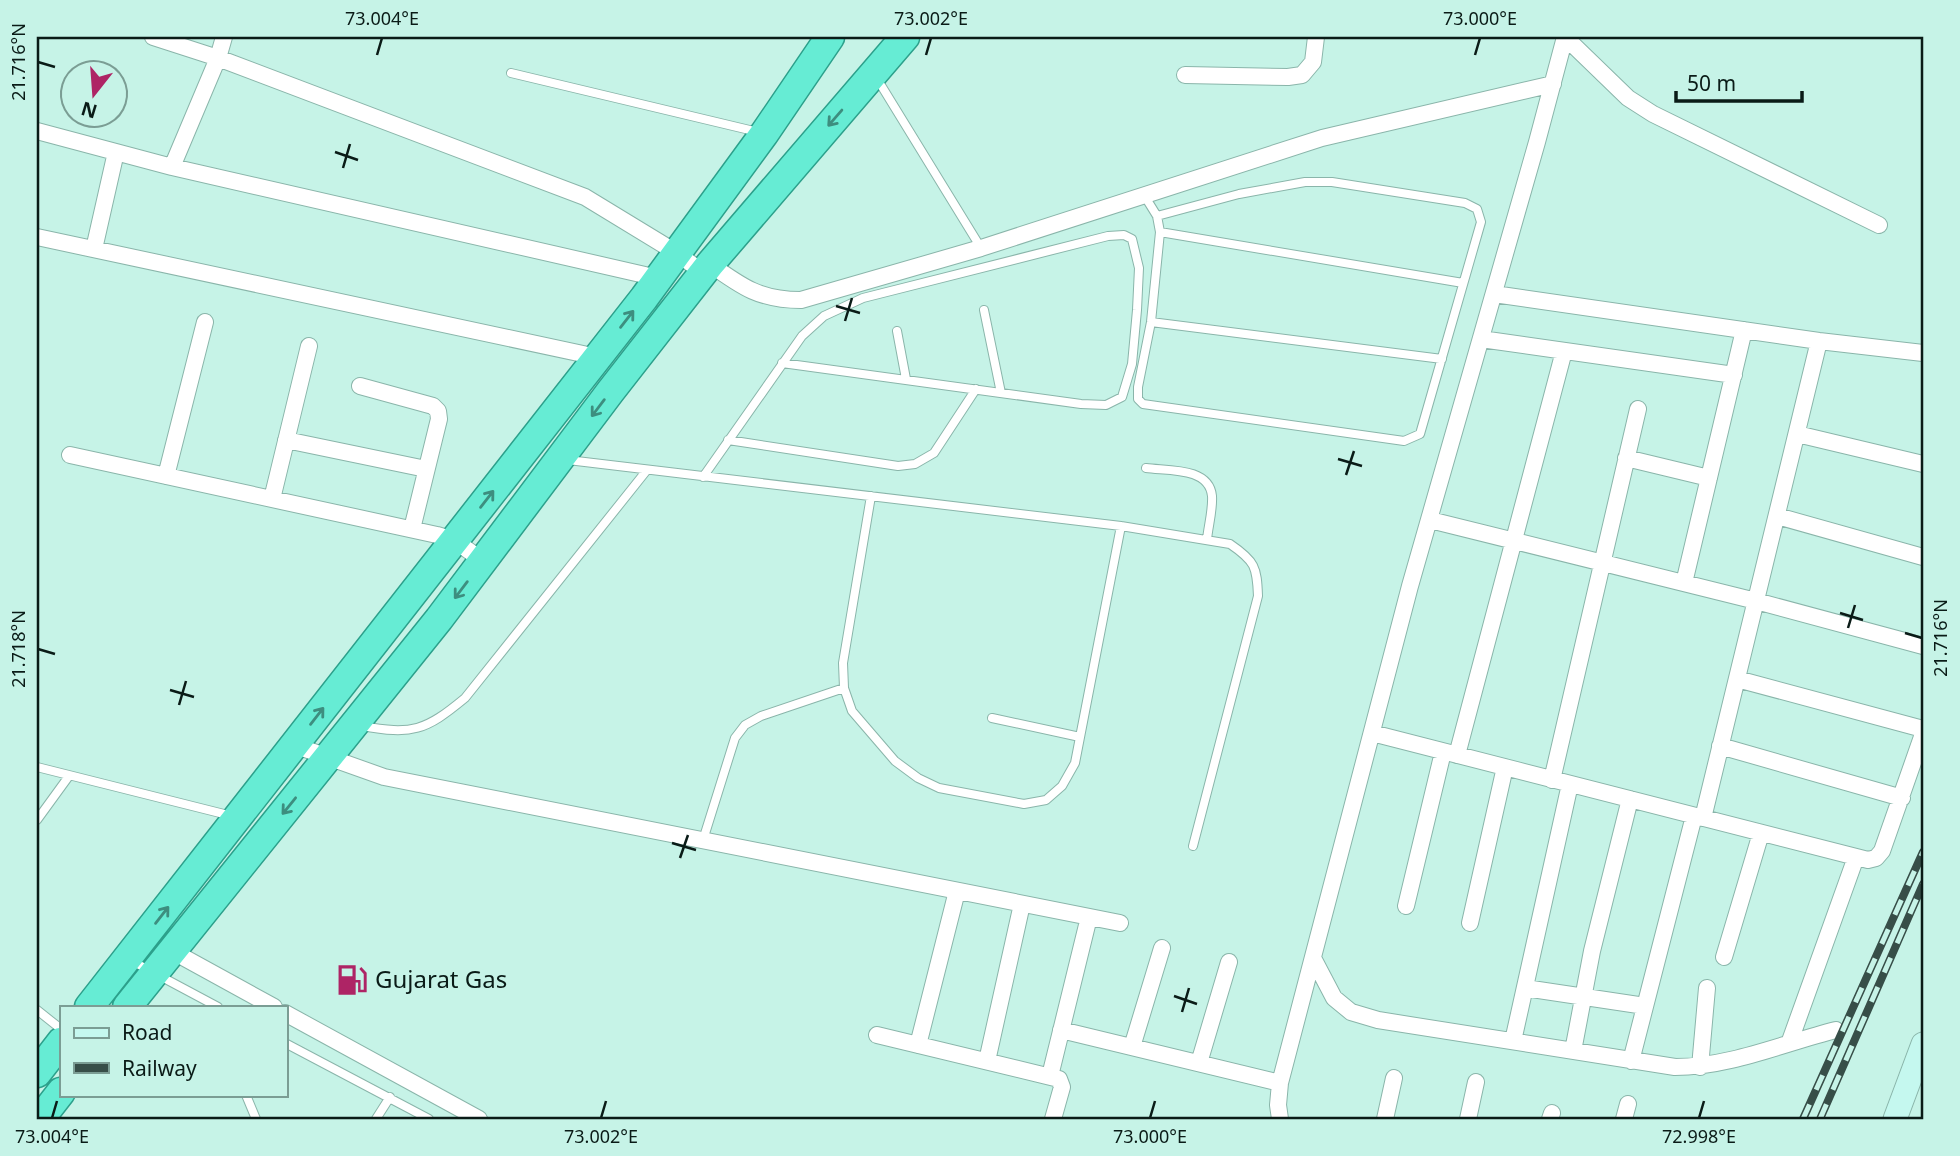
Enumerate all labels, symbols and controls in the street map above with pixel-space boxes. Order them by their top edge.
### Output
text: 73.004°E [345,6,419,30]
text: 73.002°E [894,6,968,30]
text: 73.000°E [1443,6,1517,30]
text: 21.716°N [6,23,30,101]
north arrow [60,60,130,130]
scale bar [1676,60,1802,104]
text: 50 m [1687,69,1736,97]
text: N [78,96,100,125]
one-way arrow [827,109,843,127]
one-way arrow [619,311,634,329]
one-way arrow [590,398,605,417]
one-way arrow [479,490,494,508]
one-way arrow [454,580,469,599]
text: 21.716°N [1928,599,1952,677]
text: 21.718°N [6,610,30,688]
one-way arrow [309,708,324,726]
one-way arrow [281,797,297,815]
one-way arrow [154,907,169,925]
place label: Gujarat Gas [375,962,507,995]
fuel station icon: Gujarat Gas [335,963,369,997]
legend [60,1006,287,1096]
text: Road [122,1018,172,1046]
text: Railway [122,1054,197,1082]
text: 73.004°E [15,1124,89,1148]
text: 73.002°E [564,1124,638,1148]
text: 73.000°E [1113,1124,1187,1148]
text: 72.998°E [1662,1124,1736,1148]

